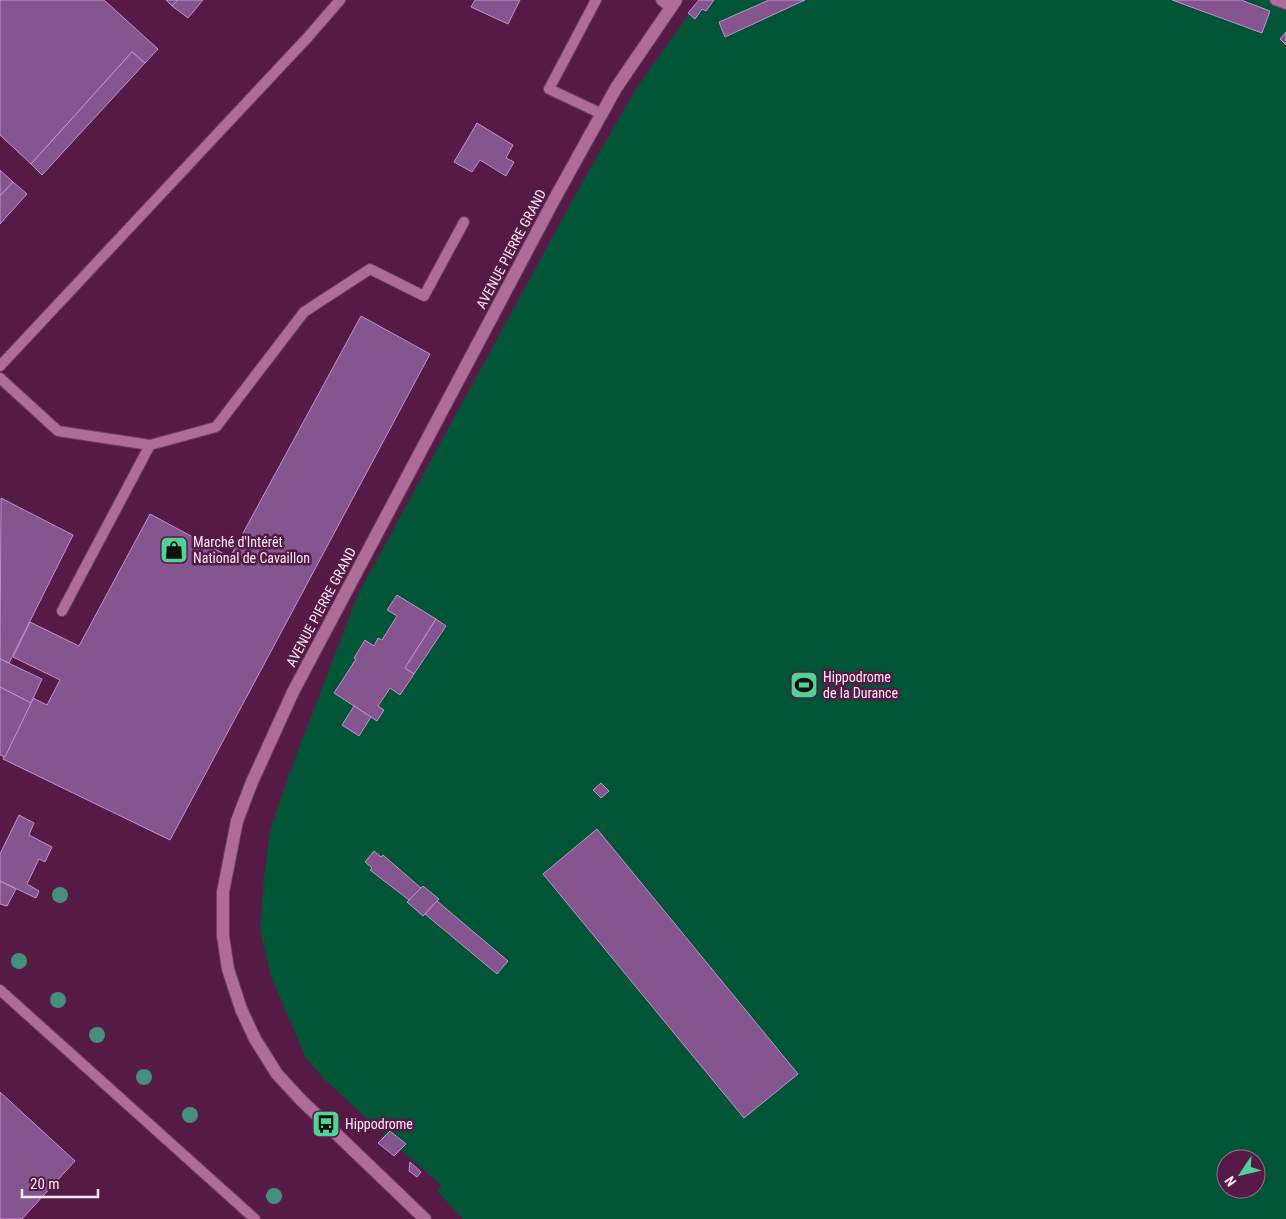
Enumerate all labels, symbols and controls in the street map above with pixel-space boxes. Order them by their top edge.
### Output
street label: AVENUE PIERRE GRAND [473,187,549,311]
place label: Marché d'Intérêt National de Cavaillon [193,534,310,566]
shop icon: Marché d'Intérêt National de Cavaillon [159,535,189,565]
street label: AVENUE PIERRE GRAND [283,545,359,669]
place label: Hippodrome de la Durance [823,669,899,701]
sports icon: Hippodrome de la Durance [789,670,819,700]
bus stop icon: Hippodrome [311,1109,341,1139]
place label: Hippodrome [345,1116,413,1132]
north arrow [1216,1149,1266,1199]
scale bar [22,1166,99,1198]
text: N [1221,1173,1239,1190]
text: 20 m [30,1175,60,1193]

